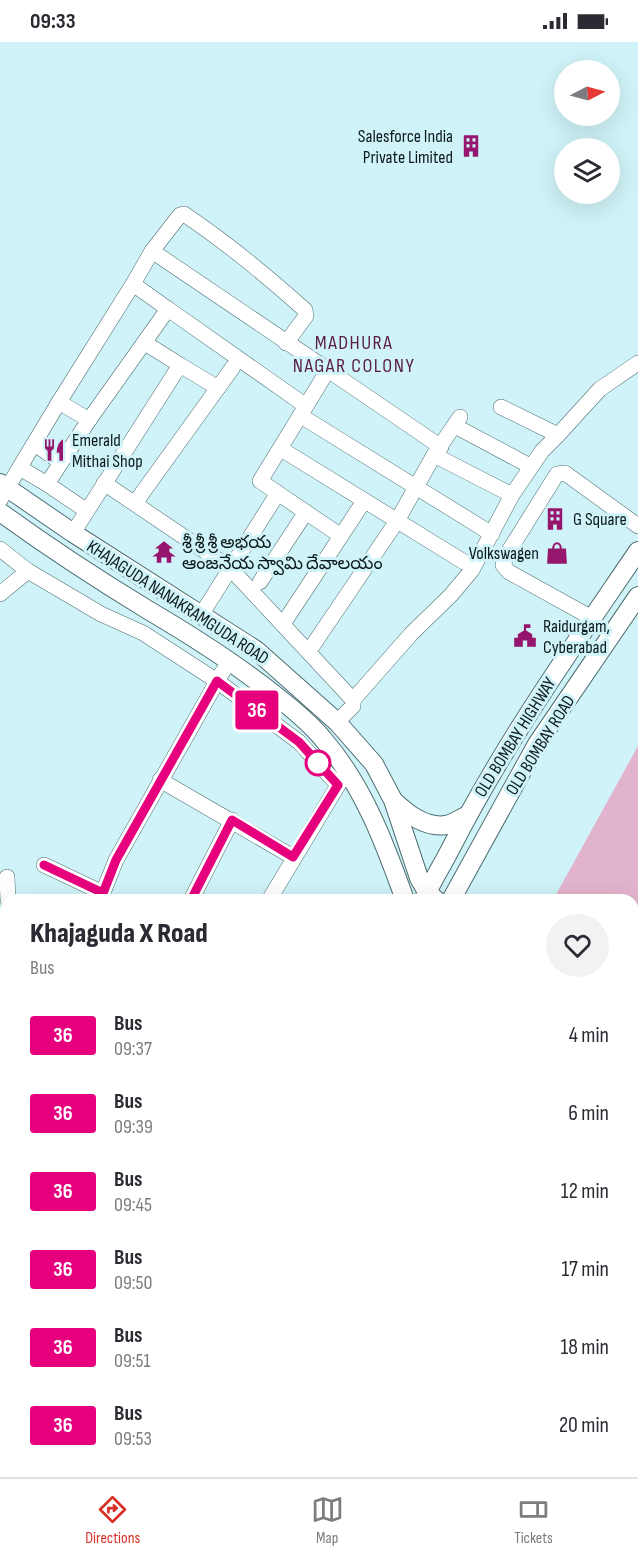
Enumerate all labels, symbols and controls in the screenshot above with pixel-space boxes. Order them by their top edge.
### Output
text: 09:33 [30,8,76,35]
north arrow [554,60,620,126]
map controls [554,60,620,204]
place label: Salesforce India Private Limited [358,126,453,168]
building icon: Salesforce India Private Limited [458,133,484,159]
button: layers [554,138,620,204]
district label: MADHURA NAGAR COLONY [293,331,415,378]
place label: Emerald Mithai Shop [72,430,143,472]
restaurant icon: Emerald Mithai Shop [41,437,67,463]
building icon: G Square [542,506,568,532]
place label: G Square [573,509,627,530]
place label: శ్రీ శ్రీ శ్రీ అభయ ఆంజనేయ స్వామి దేవాలయం [182,532,383,576]
street label: KHAJAGUDA NANAKRAMGUDA ROAD [83,536,273,669]
temple icon: శ్రీ శ్రీ శ్రీ అభయ ఆంజనేయ స్వామి దేవాలయం [151,539,177,565]
shop icon: Volkswagen [544,540,570,566]
place label: Volkswagen [469,543,539,564]
place label: Raidurgam, Cyberabad [543,616,610,658]
public building icon: Raidurgam, Cyberabad [512,623,538,649]
street label: OLD BOMBAY HIGHWAY [470,673,561,801]
line badge: 36 [230,690,284,730]
street label: OLD BOMBAY ROAD [501,692,579,799]
text: 36 [247,698,267,723]
unlabelled marker [305,750,331,776]
button: heart [546,914,609,977]
text: Khajaguda X Road [30,917,208,950]
text: Bus [30,956,54,980]
text: Bus [114,1010,143,1037]
text: 4 min [569,1022,609,1049]
text: 36 [53,1023,73,1048]
text: 09:37 [114,1037,152,1061]
text: Bus [114,1088,143,1115]
text: 6 min [568,1100,609,1127]
text: 36 [53,1101,73,1126]
text: 09:39 [114,1115,153,1139]
text: Bus [114,1166,143,1193]
text: 12 min [561,1178,609,1205]
text: 36 [53,1179,73,1204]
text: 09:45 [114,1193,152,1217]
text: Bus [114,1244,143,1271]
text: 17 min [561,1256,609,1283]
text: 36 [53,1257,73,1282]
text: 09:50 [114,1271,153,1295]
text: Bus [114,1322,143,1349]
text: 18 min [561,1334,609,1361]
text: 36 [53,1335,73,1360]
text: 09:51 [114,1349,151,1373]
text: Bus [114,1400,143,1427]
text: 20 min [559,1412,609,1439]
text: 36 [53,1413,73,1438]
text: 09:53 [114,1427,152,1451]
tab: Directions [85,1493,140,1548]
tab: Map [311,1493,344,1548]
tab: Tickets [514,1493,553,1548]

